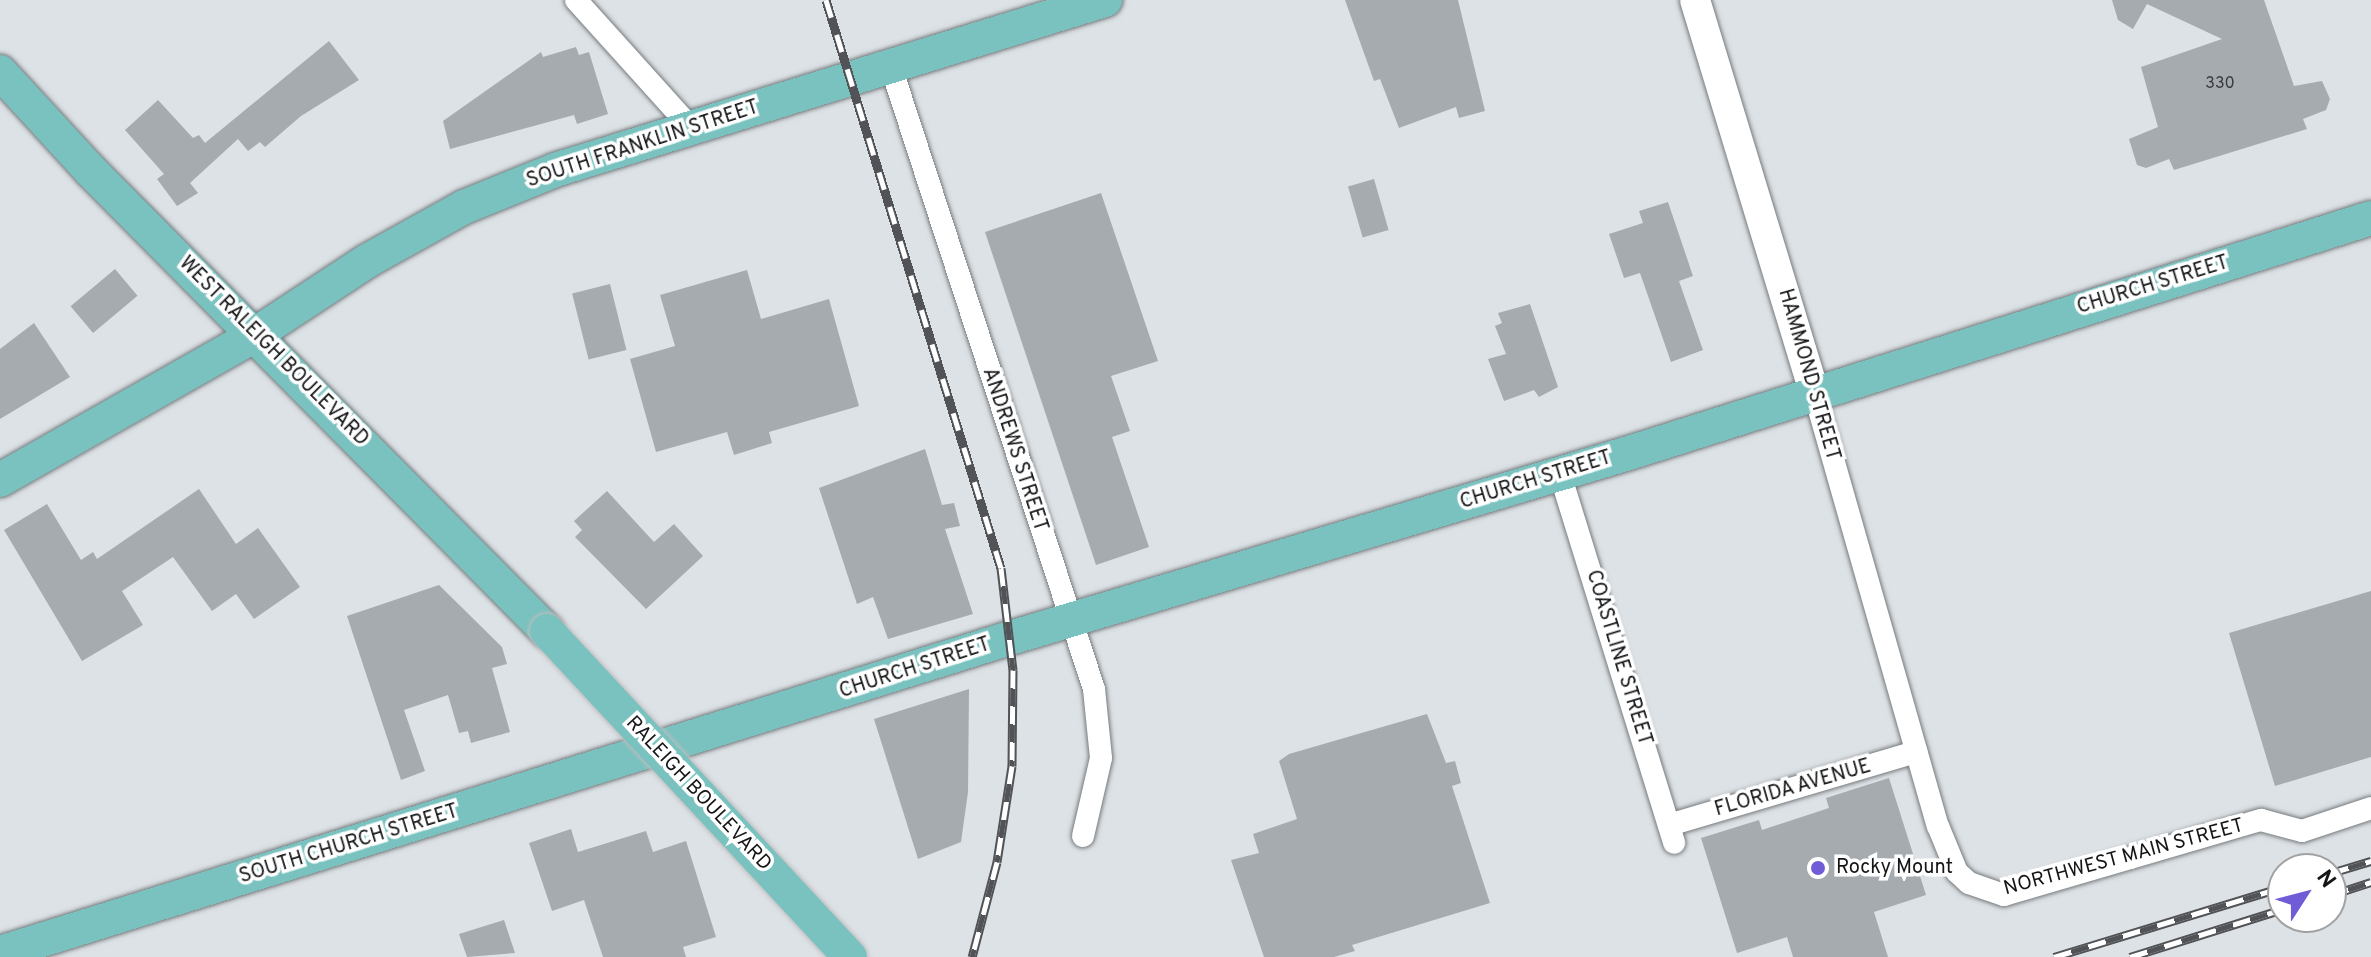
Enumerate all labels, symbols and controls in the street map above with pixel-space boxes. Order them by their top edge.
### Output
house number: 330 [2205,74,2235,94]
street label: SOUTH FRANKLIN STREET [524,96,762,194]
street label: WEST RALEIGH BOULEVARD [173,252,373,452]
street label: CHURCH STREET [2074,252,2232,320]
street label: HAMMOND STREET [1772,286,1844,464]
street label: ANDREWS STREET [976,365,1052,535]
street label: CHURCH STREET [1457,447,1615,515]
street label: COASTLINE STREET [1580,567,1656,749]
street label: CHURCH STREET [837,633,993,705]
street label: RALEIGH BOULEVARD [620,712,776,876]
street label: FLORIDA AVENUE [1711,755,1875,823]
street label: SOUTH CHURCH STREET [237,800,461,890]
street label: NORTHWEST MAIN STREET [2001,814,2247,902]
north arrow [2267,853,2347,933]
place label: Rocky Mount [1836,856,1953,880]
marker: Rocky Mount [1807,857,1829,879]
text: N [2310,865,2341,894]

